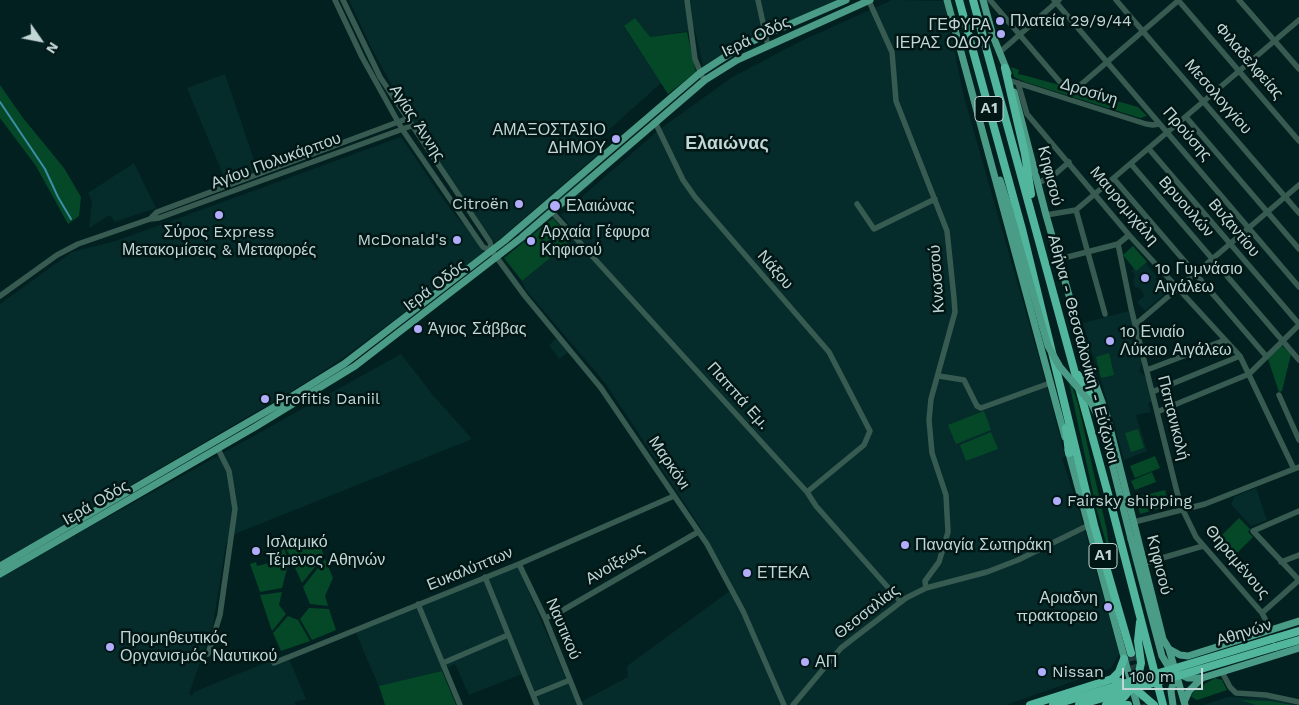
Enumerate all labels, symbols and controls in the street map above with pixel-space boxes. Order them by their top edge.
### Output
place label: Πλατεία 29/9/44 [1010,11,1132,31]
street label: Ιερά Οδός [719,12,793,62]
north arrow [15,15,65,65]
place label: ΓΕΦΥΡΑ ΙΕΡΑΣ ΟΔΟΥ [895,15,991,53]
marker: Πλατεία 29/9/44 [994,15,1006,27]
street label: Φιλαδελφείας [1211,19,1287,103]
marker: ΓΕΦΥΡΑ ΙΕΡΑΣ ΟΔΟΥ [995,28,1007,40]
text: N [43,39,62,57]
street label: Μεσολογγίου [1180,56,1256,138]
street label: Δροσίνη [1058,74,1120,110]
street label: Αγίας Άννης [385,81,449,165]
road number: Α1 [975,96,1003,122]
street label: Προύσης [1159,103,1215,165]
place label: ΑΜΑΞΟΣΤΑΣΙΟ ΔΗΜΟΥ [493,120,606,158]
street label: Αγίου Πολυκάρπου [208,129,344,193]
marker: ΑΜΑΞΟΣΤΑΣΙΟ ΔΗΜΟΥ [610,133,622,145]
district label: Ελαιώνας [685,133,769,155]
street label: Κηφισού [1033,144,1067,208]
street label: Μαυρομιχάλη [1085,163,1163,249]
street label: Βρυουλών [1154,173,1218,241]
place label: Citroën [452,194,509,214]
street label: Βυζαντίου [1204,195,1264,261]
place label: Ελαιώνας [566,196,635,216]
marker: Citroën [513,198,525,210]
marker: Ελαιώνας [548,199,562,213]
marker: Σύρος Express Μετακομίσεις & Μεταφορές [213,209,225,221]
place label: Σύρος Express Μετακομίσεις & Μεταφορές [122,222,316,260]
place label: Αρχαία Γέφυρα Κηφισού [541,222,650,260]
place label: McDonald's [358,230,447,250]
street label: Αθήνα - Θεσσαλονίκη - Εύζωνοι [1043,233,1123,465]
marker: McDonald's [451,234,463,246]
marker: Αρχαία Γέφυρα Κηφισού [525,235,537,247]
street label: Κνωσσού [925,244,949,314]
street label: Νάξου [753,247,797,293]
street label: Ιερά Οδός [400,256,470,316]
place label: 1ο Γυμνάσιο Αιγάλεω [1155,259,1243,297]
marker: 1ο Γυμνάσιο Αιγάλεω [1139,272,1151,284]
place label: Άγιος Σάββας [428,319,527,339]
place label: 1ο Ενιαίο Λύκειο Αιγάλεω [1120,322,1232,360]
marker: Άγιος Σάββας [412,323,424,335]
marker: 1ο Ενιαίο Λύκειο Αιγάλεω [1104,335,1116,347]
street label: Παππά Εμ. [703,358,773,434]
street label: Παπανικολή [1153,374,1193,462]
place label: Profitis Daniil [275,389,380,409]
marker: Profitis Daniil [259,393,271,405]
street label: Μαρκόνι [644,433,694,493]
street label: Ιερά Οδός [59,476,133,530]
place label: Fairsky shipping [1067,491,1192,511]
marker: Fairsky shipping [1051,495,1063,507]
street label: Θηραμένους [1201,521,1273,603]
place label: Ισλαμικό Τέμενος Αθηνών [266,532,385,570]
street label: Κηφισού [1142,533,1176,597]
place label: Παναγία Σωτηράκη [915,535,1052,555]
street label: Ανοίξεως [582,539,648,589]
marker: Παναγία Σωτηράκη [899,539,911,551]
street label: Ευκαλύπτων [424,543,516,595]
road number: Α1 [1089,544,1117,568]
marker: Ισλαμικό Τέμενος Αθηνών [250,545,262,557]
place label: ΕΤΕΚΑ [757,563,809,583]
marker: ΕΤΕΚΑ [741,567,753,579]
street label: Θεσσαλίας [831,581,903,643]
place label: Αριαδνη πρακτορειο [1016,588,1098,626]
street label: Ναυτικού [541,595,585,663]
marker: Αριαδνη πρακτορειο [1102,601,1114,613]
street label: Αθηνών [1214,615,1274,651]
place label: Προμηθευτικός Οργανισμός Ναυτικού [120,628,277,666]
marker: Προμηθευτικός Οργανισμός Ναυτικού [104,641,116,653]
place label: ΑΠ [815,652,837,672]
marker: ΑΠ [799,656,811,668]
scale bar [1124,658,1205,690]
place label: Nissan [1052,662,1104,682]
marker: Nissan [1036,666,1048,678]
text: 100 m [1130,668,1174,686]

